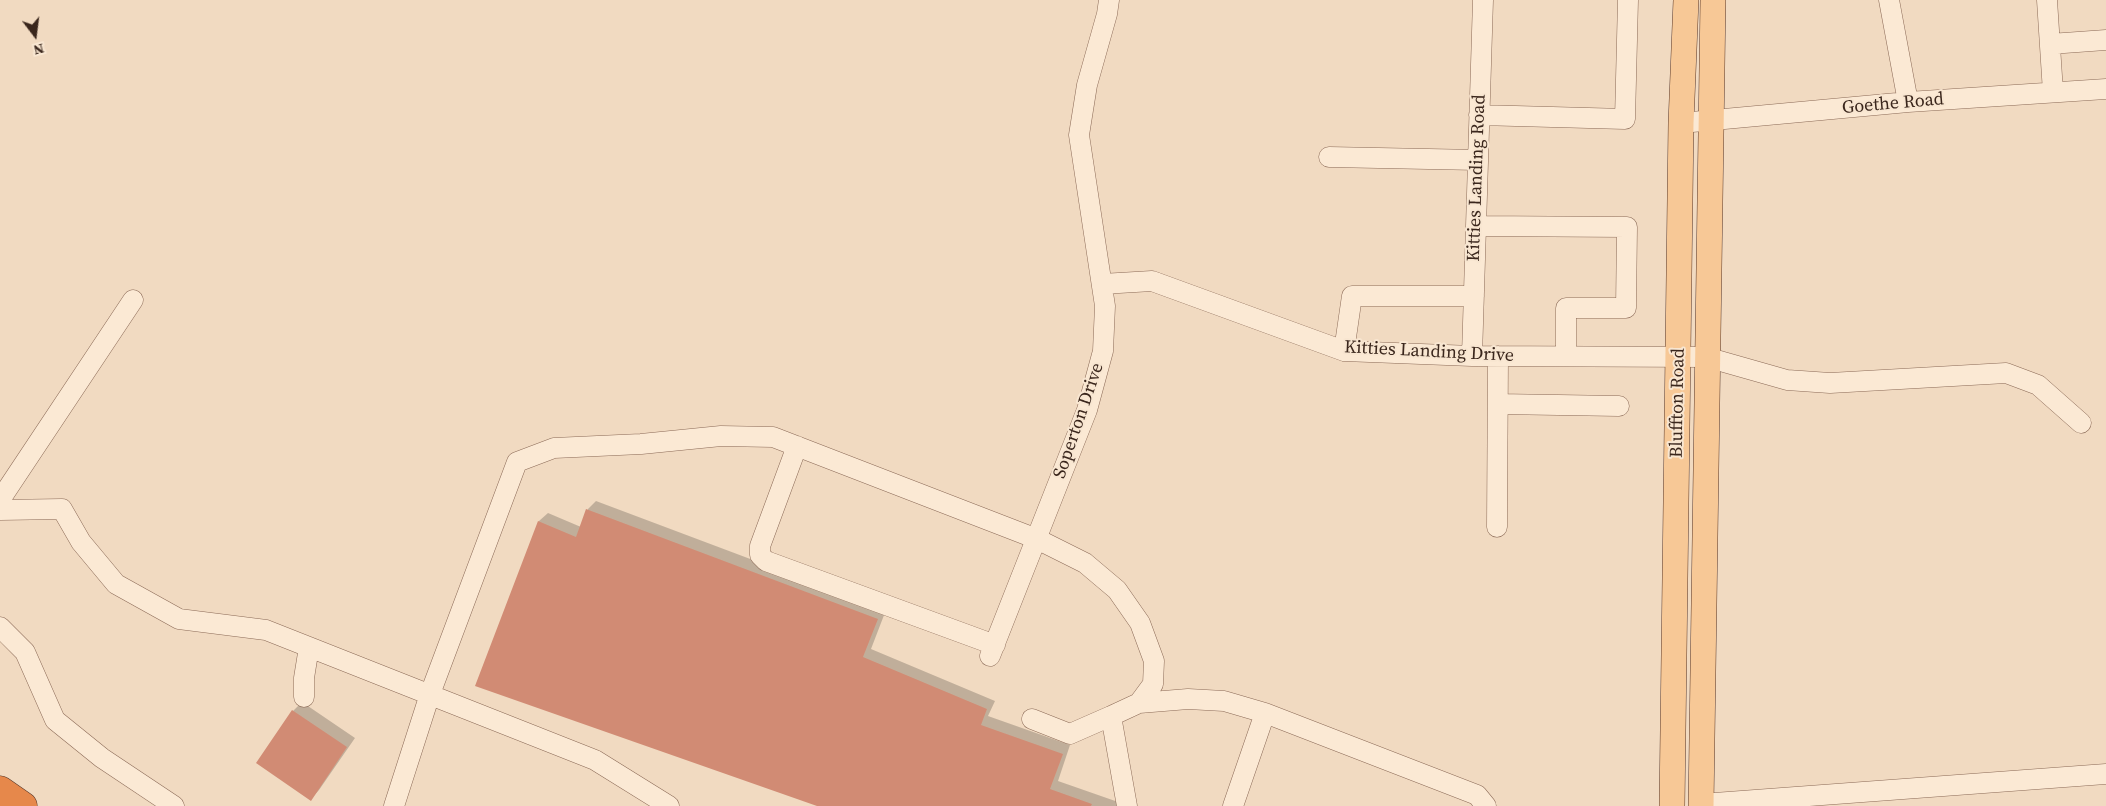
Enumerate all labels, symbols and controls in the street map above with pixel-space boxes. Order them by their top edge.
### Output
north arrow [10,10,60,60]
text: N [31,39,46,60]
street label: Goethe Road [1841,89,1945,119]
street label: Kitties Landing Road [1463,94,1491,262]
street label: Kitties Landing Drive [1344,337,1514,367]
street label: Bluffton Road [1666,348,1690,458]
street label: Soperton Drive [1049,360,1109,482]

